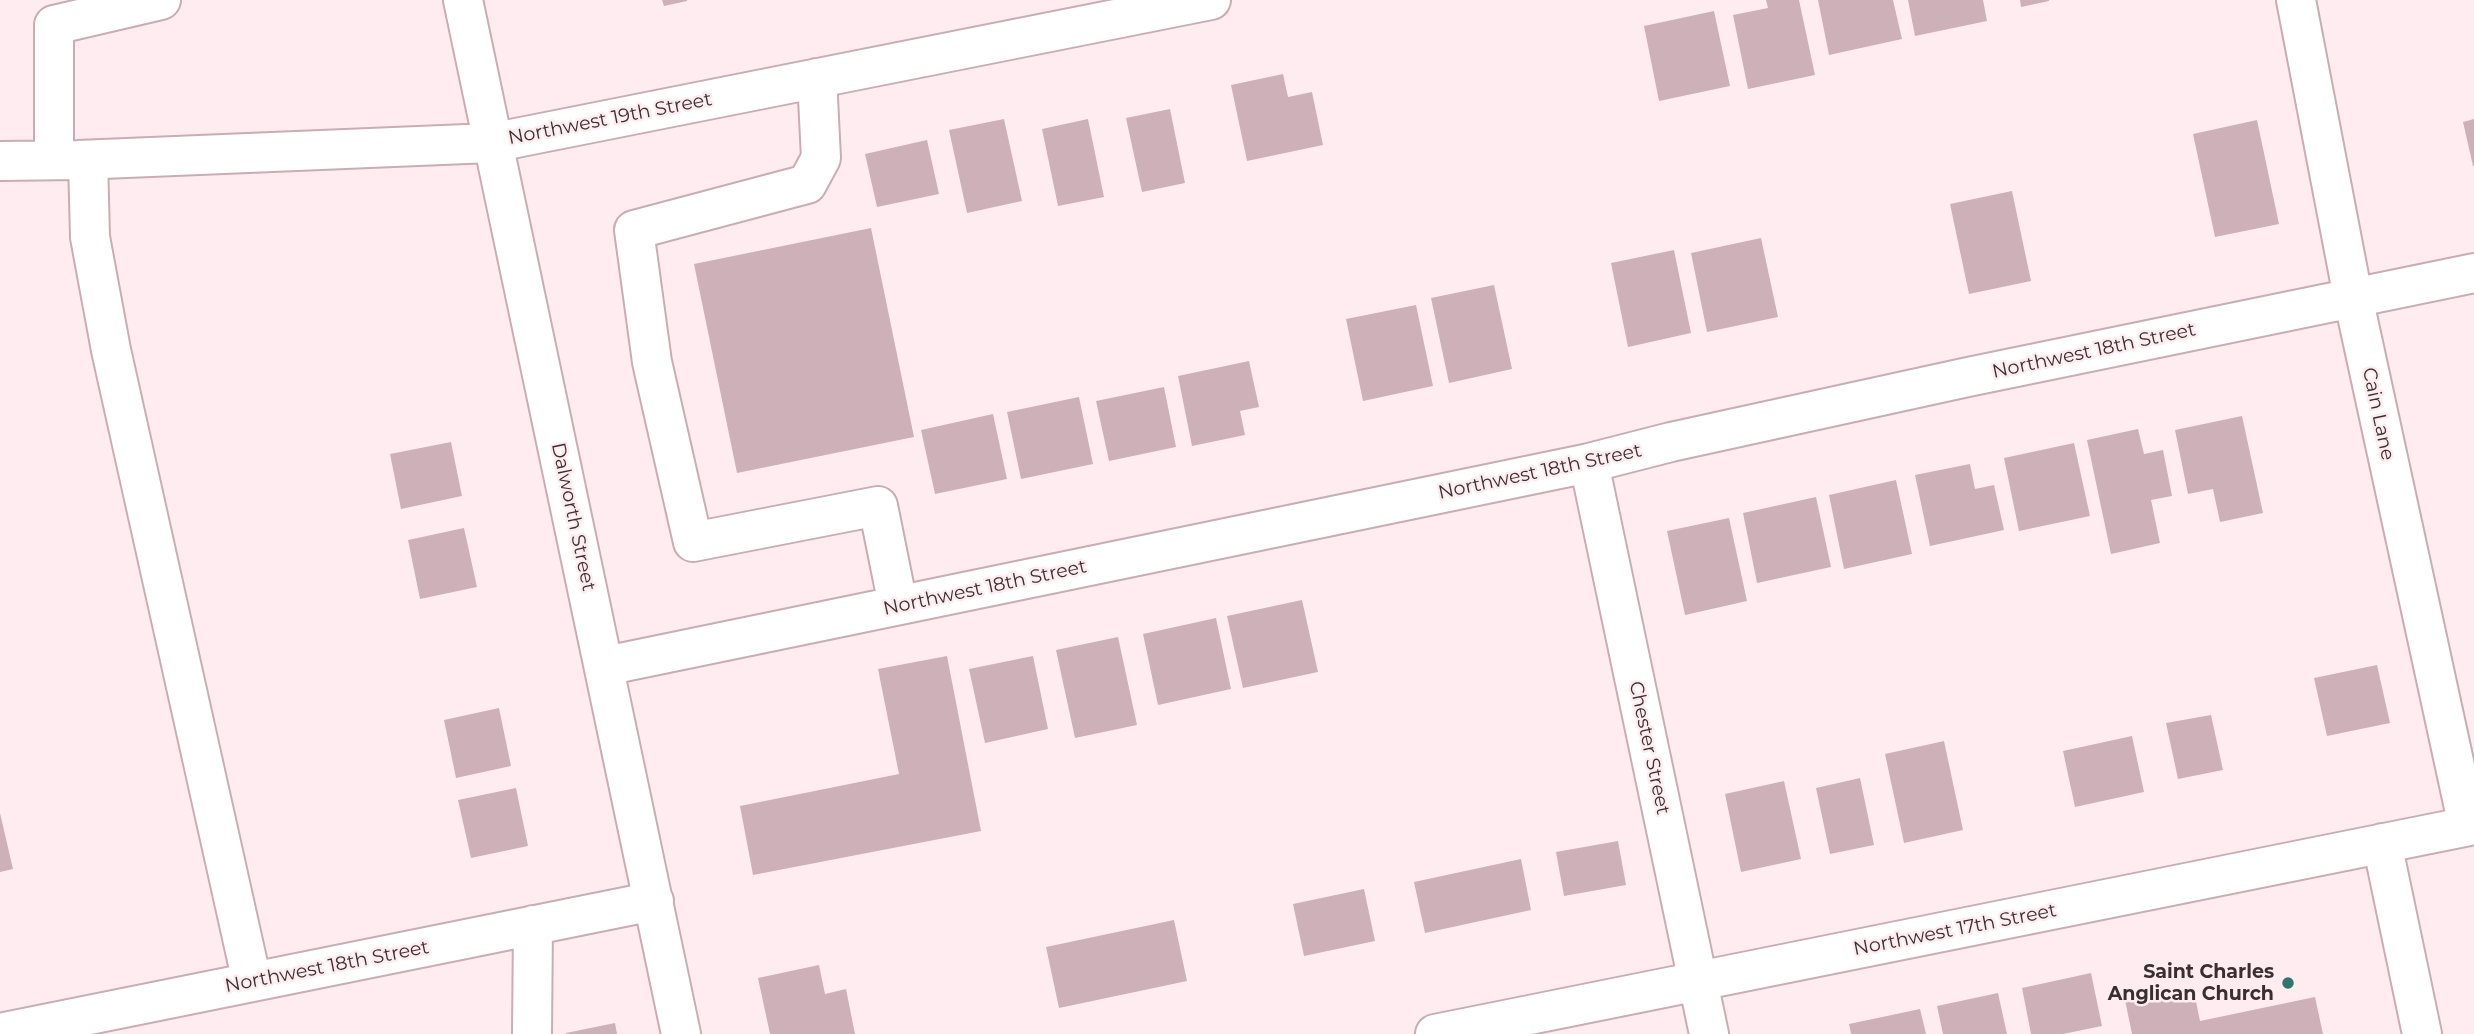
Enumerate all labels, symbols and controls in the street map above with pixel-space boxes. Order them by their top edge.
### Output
street label: Northwest 19th Street [506,88,714,150]
street label: Northwest 18th Street [1990,318,2198,384]
street label: Cain Lane [2357,366,2399,462]
street label: Northwest 18th Street [1436,439,1644,505]
street label: Dalworth Street [546,441,600,593]
street label: Northwest 18th Street [881,555,1089,621]
street label: Chester Street [1624,679,1674,817]
street label: Northwest 17th Street [1852,899,2058,961]
street label: Northwest 18th Street [223,936,431,998]
place label: Saint Charles Anglican Church [2108,961,2274,1005]
marker: Saint Charles Anglican Church [2280,975,2296,991]

